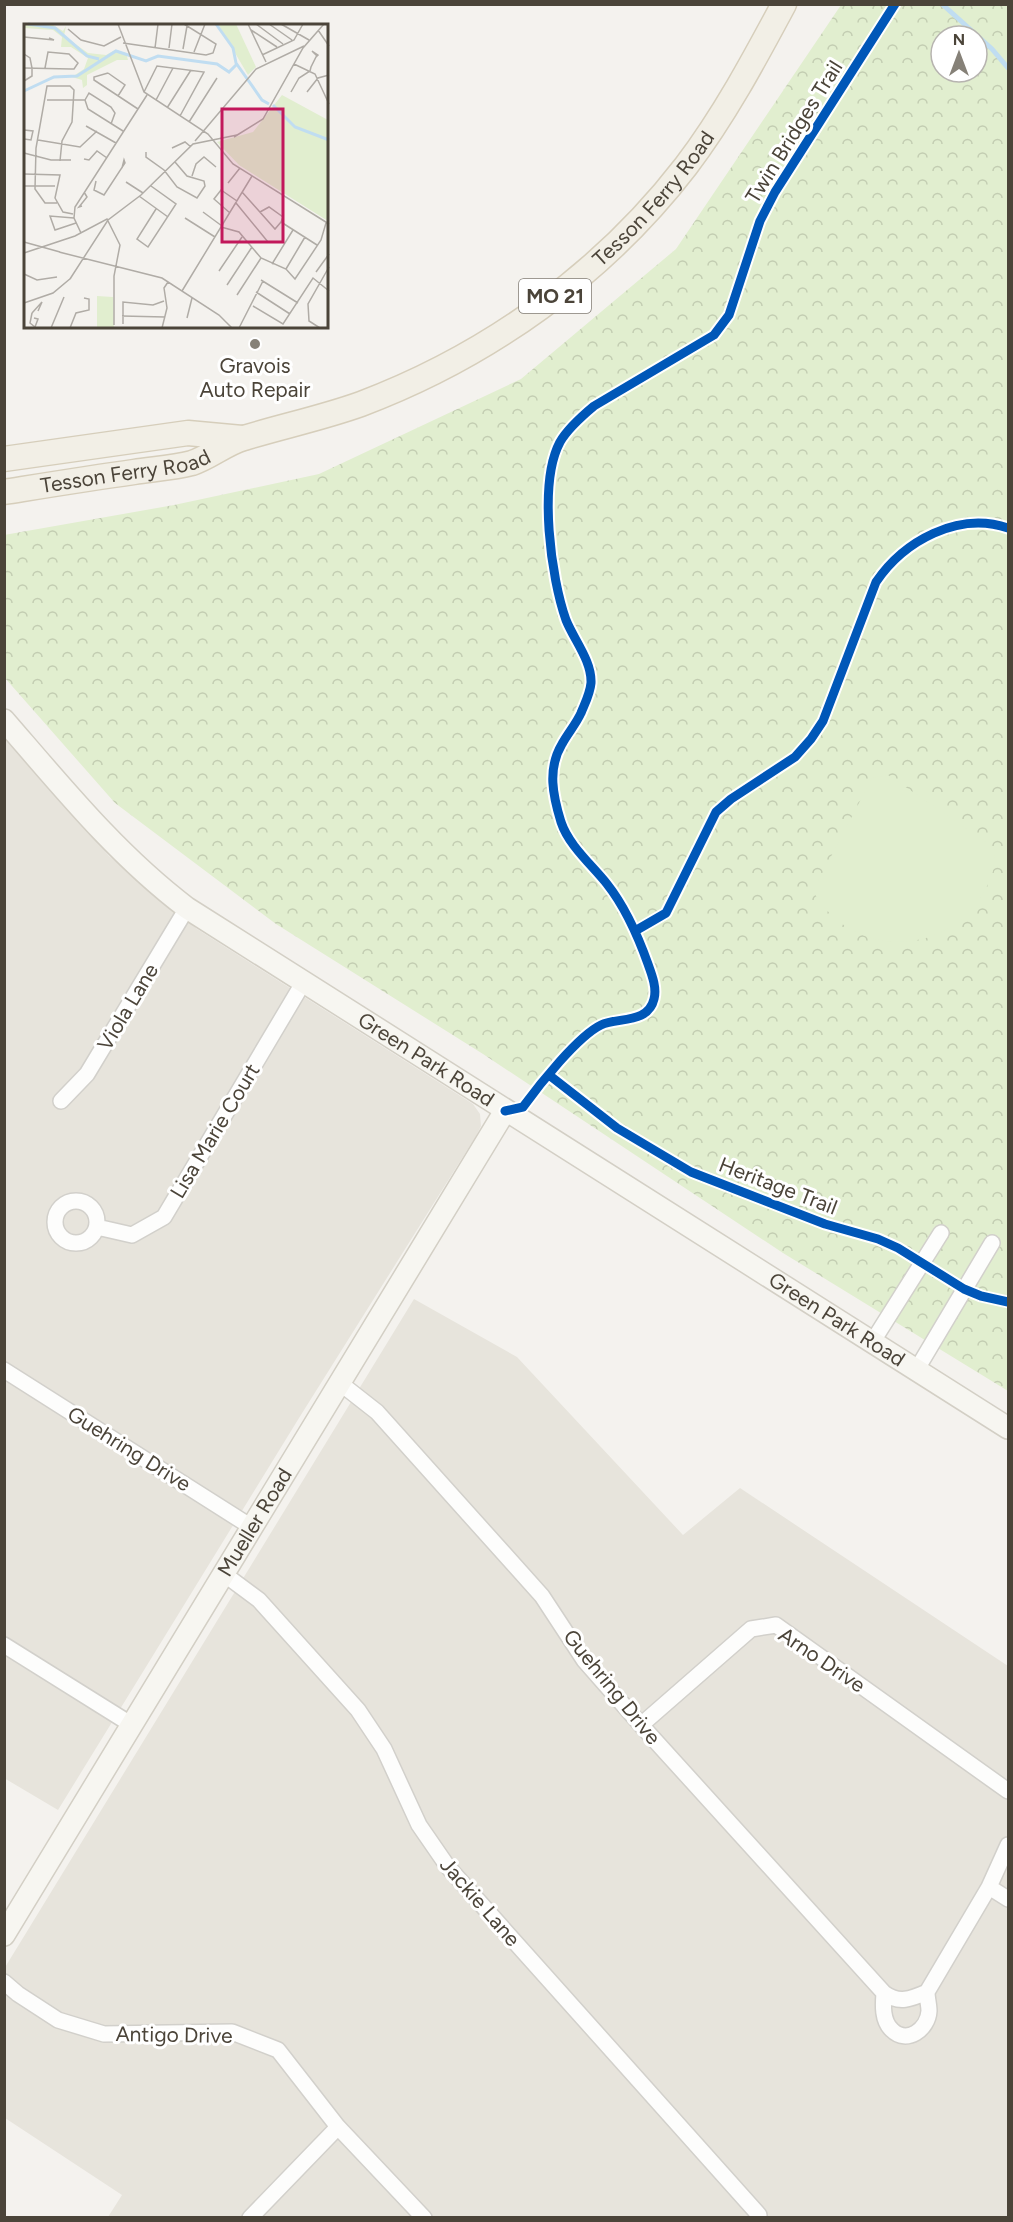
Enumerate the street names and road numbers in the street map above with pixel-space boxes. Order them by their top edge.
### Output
street label: Twin Bridges Trail [740,56,847,208]
street label: Tesson Ferry Road [587,126,719,271]
road number: MO 21 [519,279,591,313]
street label: Tesson Ferry Road [39,444,214,498]
street label: Viola Lane [92,959,163,1055]
street label: Green Park Road [354,1007,499,1111]
street label: Lisa Marie Court [165,1059,265,1203]
street label: Heritage Trail [715,1152,841,1220]
street label: Green Park Road [764,1267,910,1372]
street label: Guehring Drive [63,1401,196,1496]
street label: Mueller Road [212,1463,297,1581]
street label: Arno Drive [774,1622,870,1698]
street label: Guehring Drive [558,1624,666,1749]
street label: Jackie Lane [435,1852,526,1951]
street label: Antigo Drive [115,2021,233,2048]

